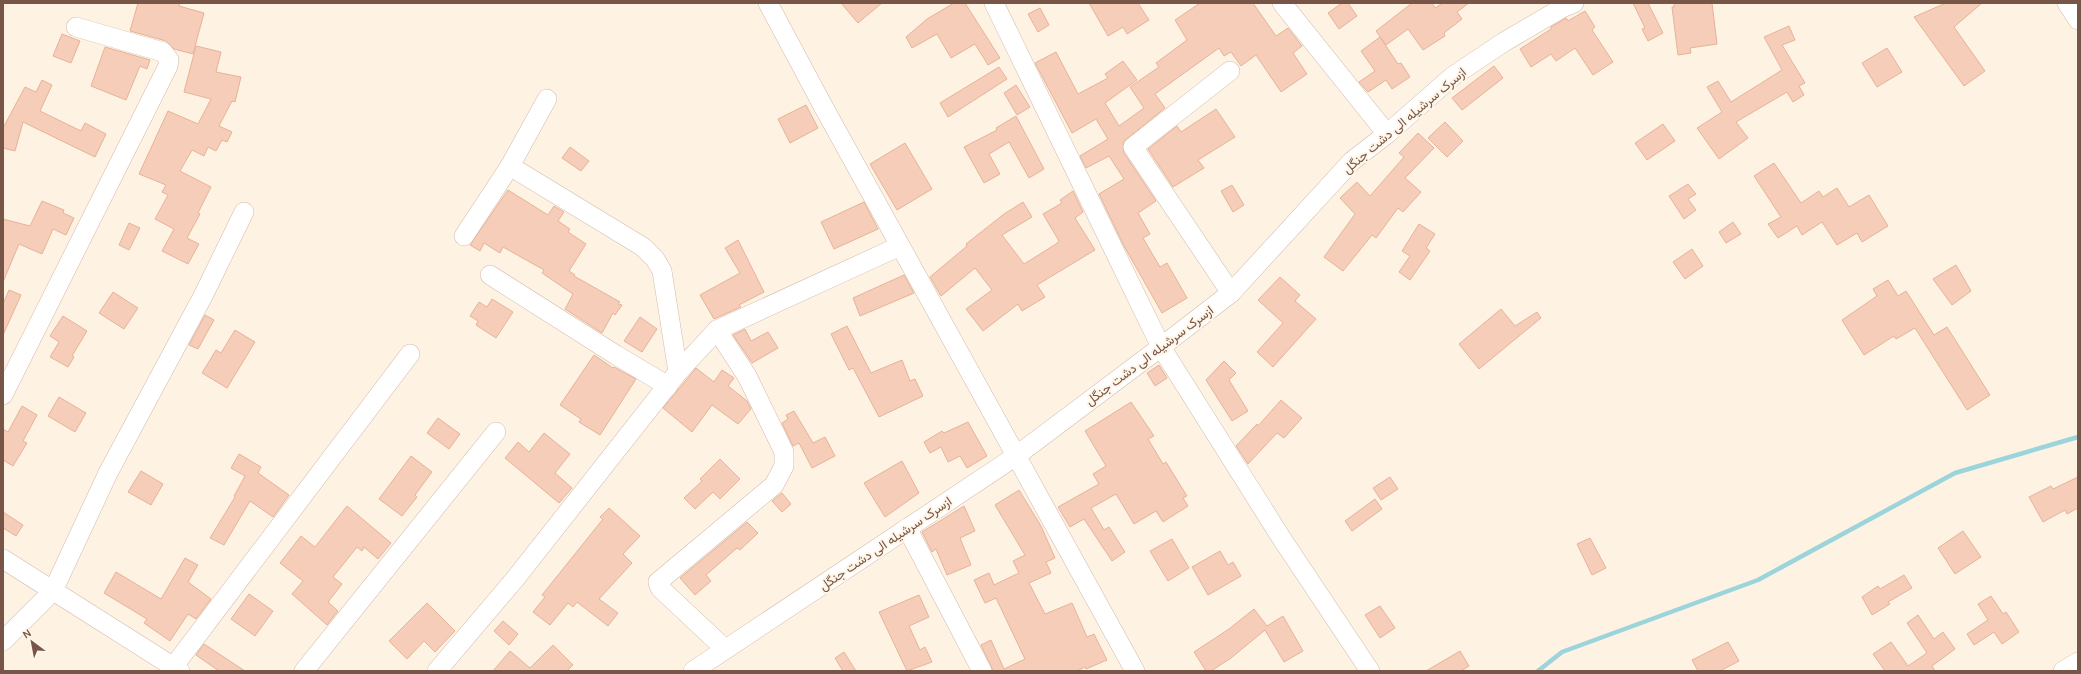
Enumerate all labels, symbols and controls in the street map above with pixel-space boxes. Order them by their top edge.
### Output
street label: ازسرک سرشیله الی دشت جنگل [1340,64,1470,177]
street label: ازسرک سرشیله الی دشت جنگل [1082,302,1217,409]
street label: ازسرک سرشیله الی دشت جنگل [816,493,955,594]
north arrow [12,622,52,662]
text: N [20,626,34,642]

